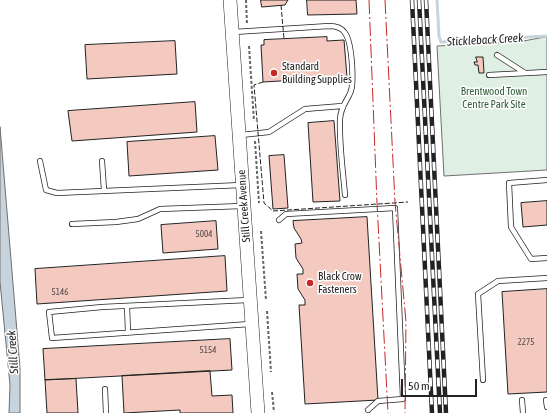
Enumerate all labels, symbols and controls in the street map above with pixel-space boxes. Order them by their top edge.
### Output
water label: Stickleback Creek [446,31,524,49]
place label: Standard Building Supplies [282,60,352,86]
marker: Standard Building Supplies [269,68,279,78]
park label: Brentwood Town Centre Park Site [461,85,527,111]
street label: Still Creek Avenue [235,169,253,243]
house number: 5004 [196,229,212,239]
place label: Black Crow Fasteners [318,270,361,296]
marker: Black Crow Fasteners [305,278,315,288]
house number: 5146 [52,287,68,297]
water label: Still Creek [4,330,22,374]
house number: 2275 [518,337,534,347]
house number: 5154 [200,345,216,355]
scale bar [403,371,479,397]
text: 50 m [408,379,430,393]

